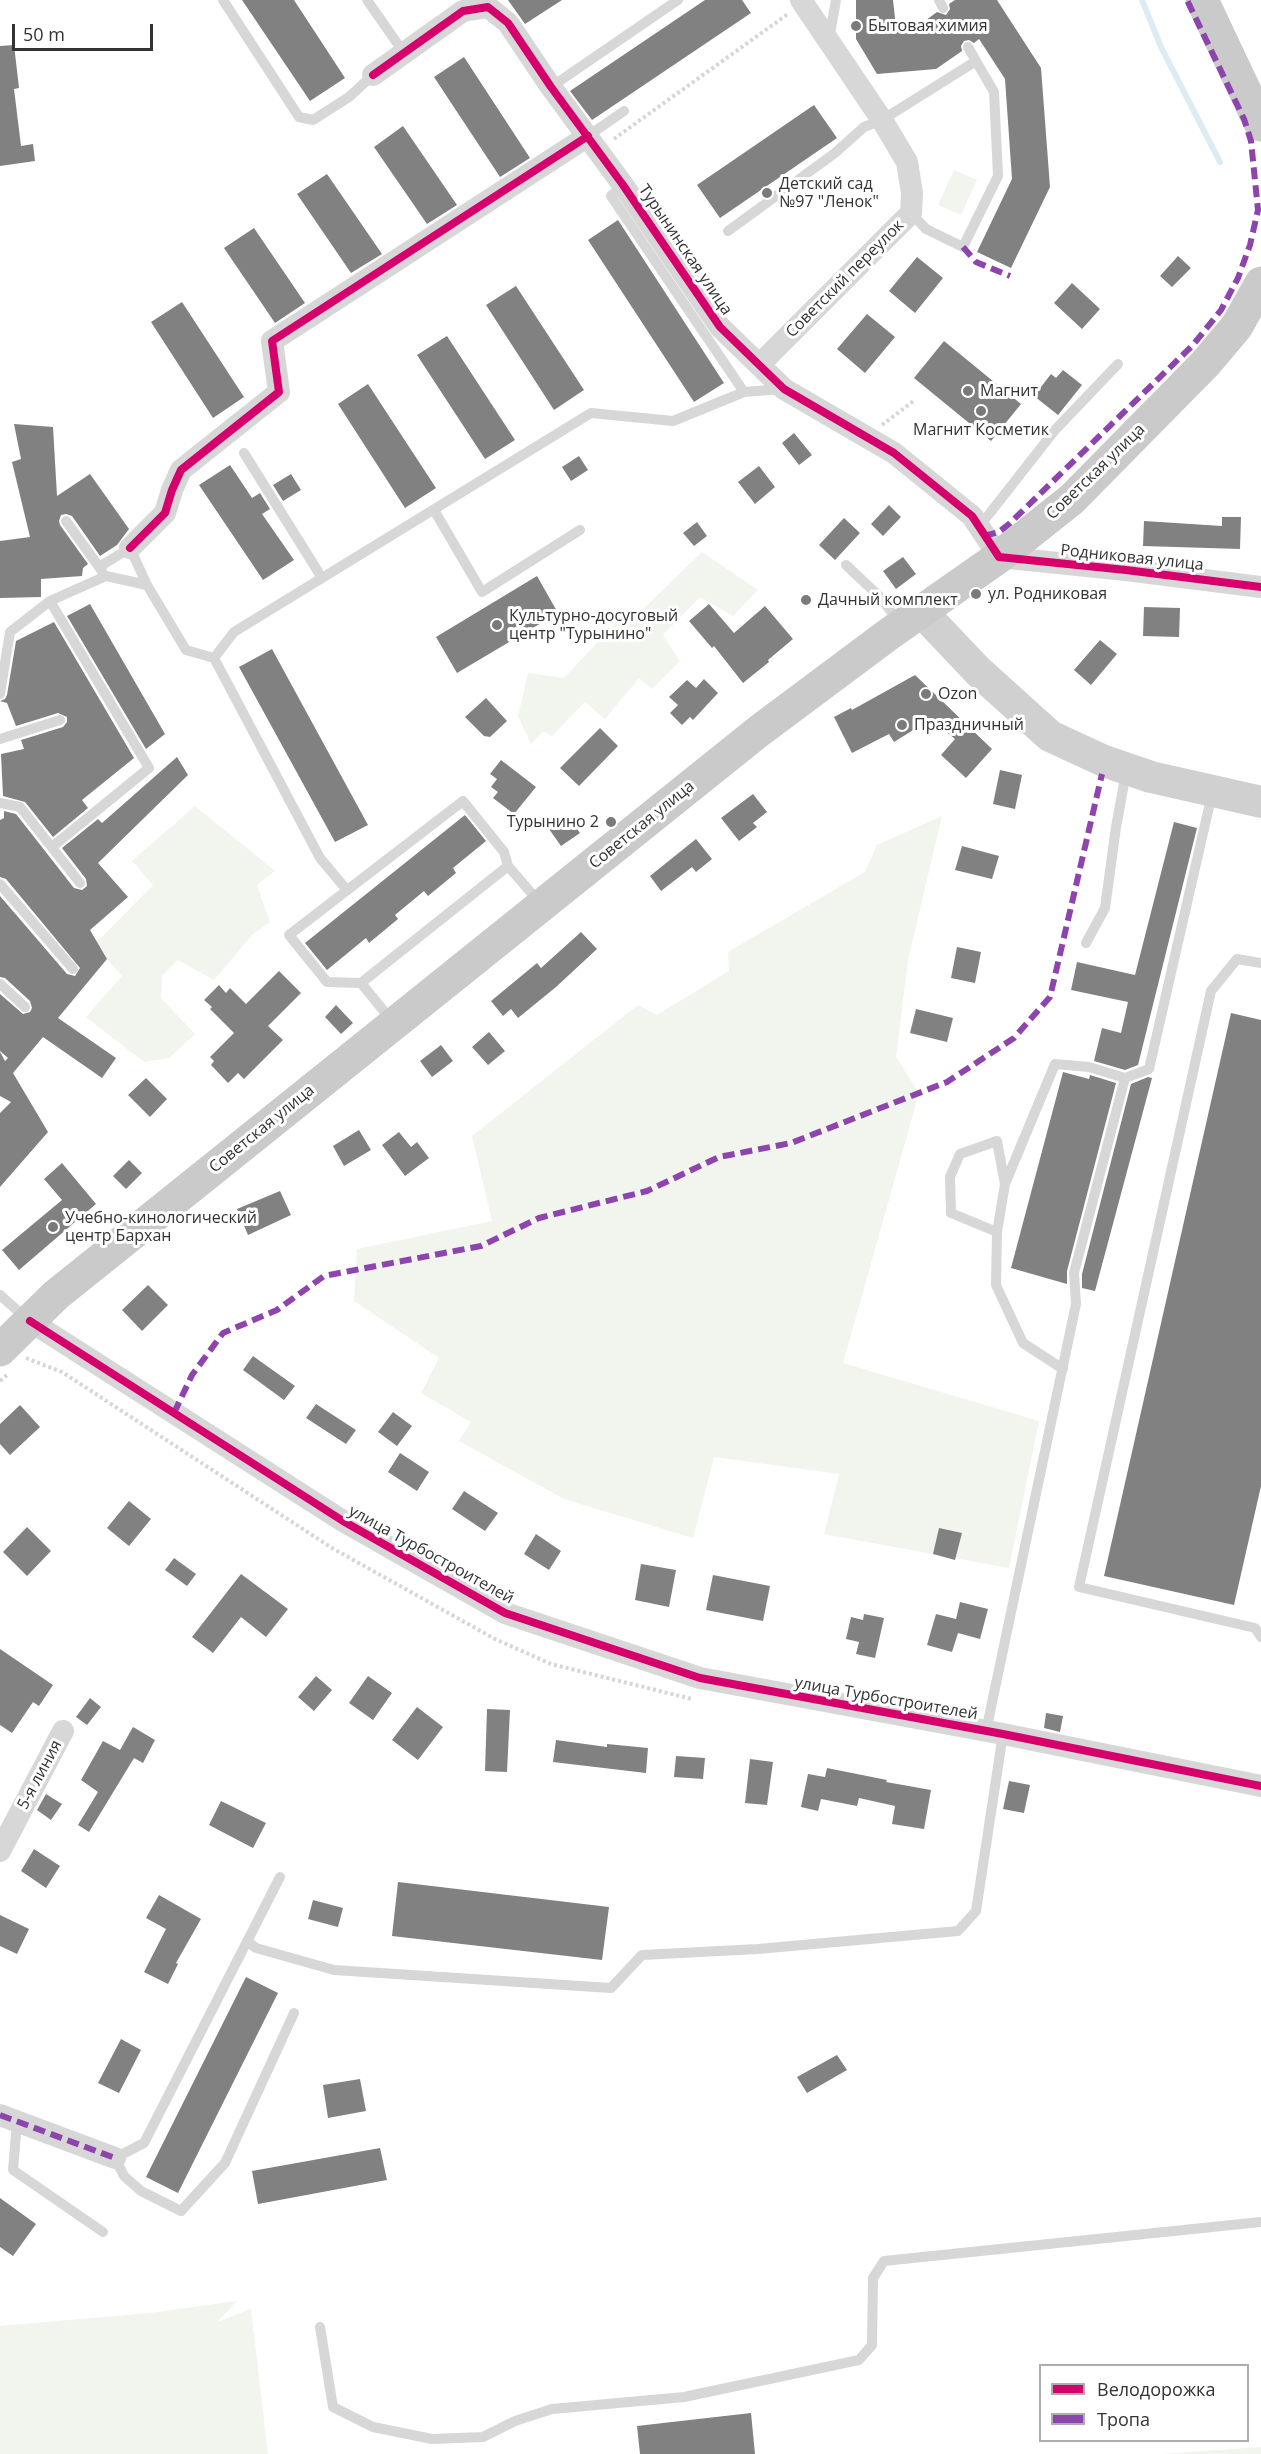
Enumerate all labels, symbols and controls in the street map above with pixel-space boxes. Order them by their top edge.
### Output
scale bar [15,12,156,50]
place label: Бытовая химия [868,16,988,36]
marker: Бытовая химия [849,19,863,33]
text: 50 m [23,22,65,46]
place label: Детский сад №97 "Ленок" [779,174,879,212]
street label: Турынинская улица [634,181,736,319]
marker: Детский сад №97 "Ленок" [760,186,774,200]
street label: Советский переулок [782,216,908,342]
place label: Магнит [980,381,1038,401]
marker: Магнит [961,384,975,398]
marker: Магнит Косметик [974,404,988,418]
place label: Магнит Косметик [913,420,1049,440]
street label: Советская улица [1043,420,1149,524]
street label: Родниковая улица [1059,541,1205,575]
place label: ул. Родниковая [988,584,1107,604]
marker: ул. Родниковая [969,587,983,601]
place label: Дачный комплект [818,590,958,610]
marker: Дачный комплект [799,593,813,607]
place label: Культурно-досуговый центр "Турынино" [509,606,678,644]
marker: Культурно-досуговый центр "Турынино" [490,618,504,632]
place label: Ozon [938,684,977,704]
marker: Ozon [919,687,933,701]
place label: Праздничный [914,715,1024,735]
marker: Праздничный [895,718,909,732]
street label: Советская улица [586,777,698,873]
place label: Турынино 2 [507,812,599,832]
marker: Турынино 2 [604,815,618,829]
street label: Советская улица [206,1081,318,1177]
place label: Учебно-кинологический центр Бархан [65,1208,257,1246]
marker: Учебно-кинологический центр Бархан [46,1220,60,1234]
street label: улица Турбостроителей [345,1502,517,1608]
street label: улица Турбостроителей [793,1673,979,1725]
street label: 5-я линия [14,1737,66,1813]
legend [1039,2364,1249,2442]
text: Велодорожка [1097,2377,1215,2401]
text: Тропа [1097,2407,1150,2431]

